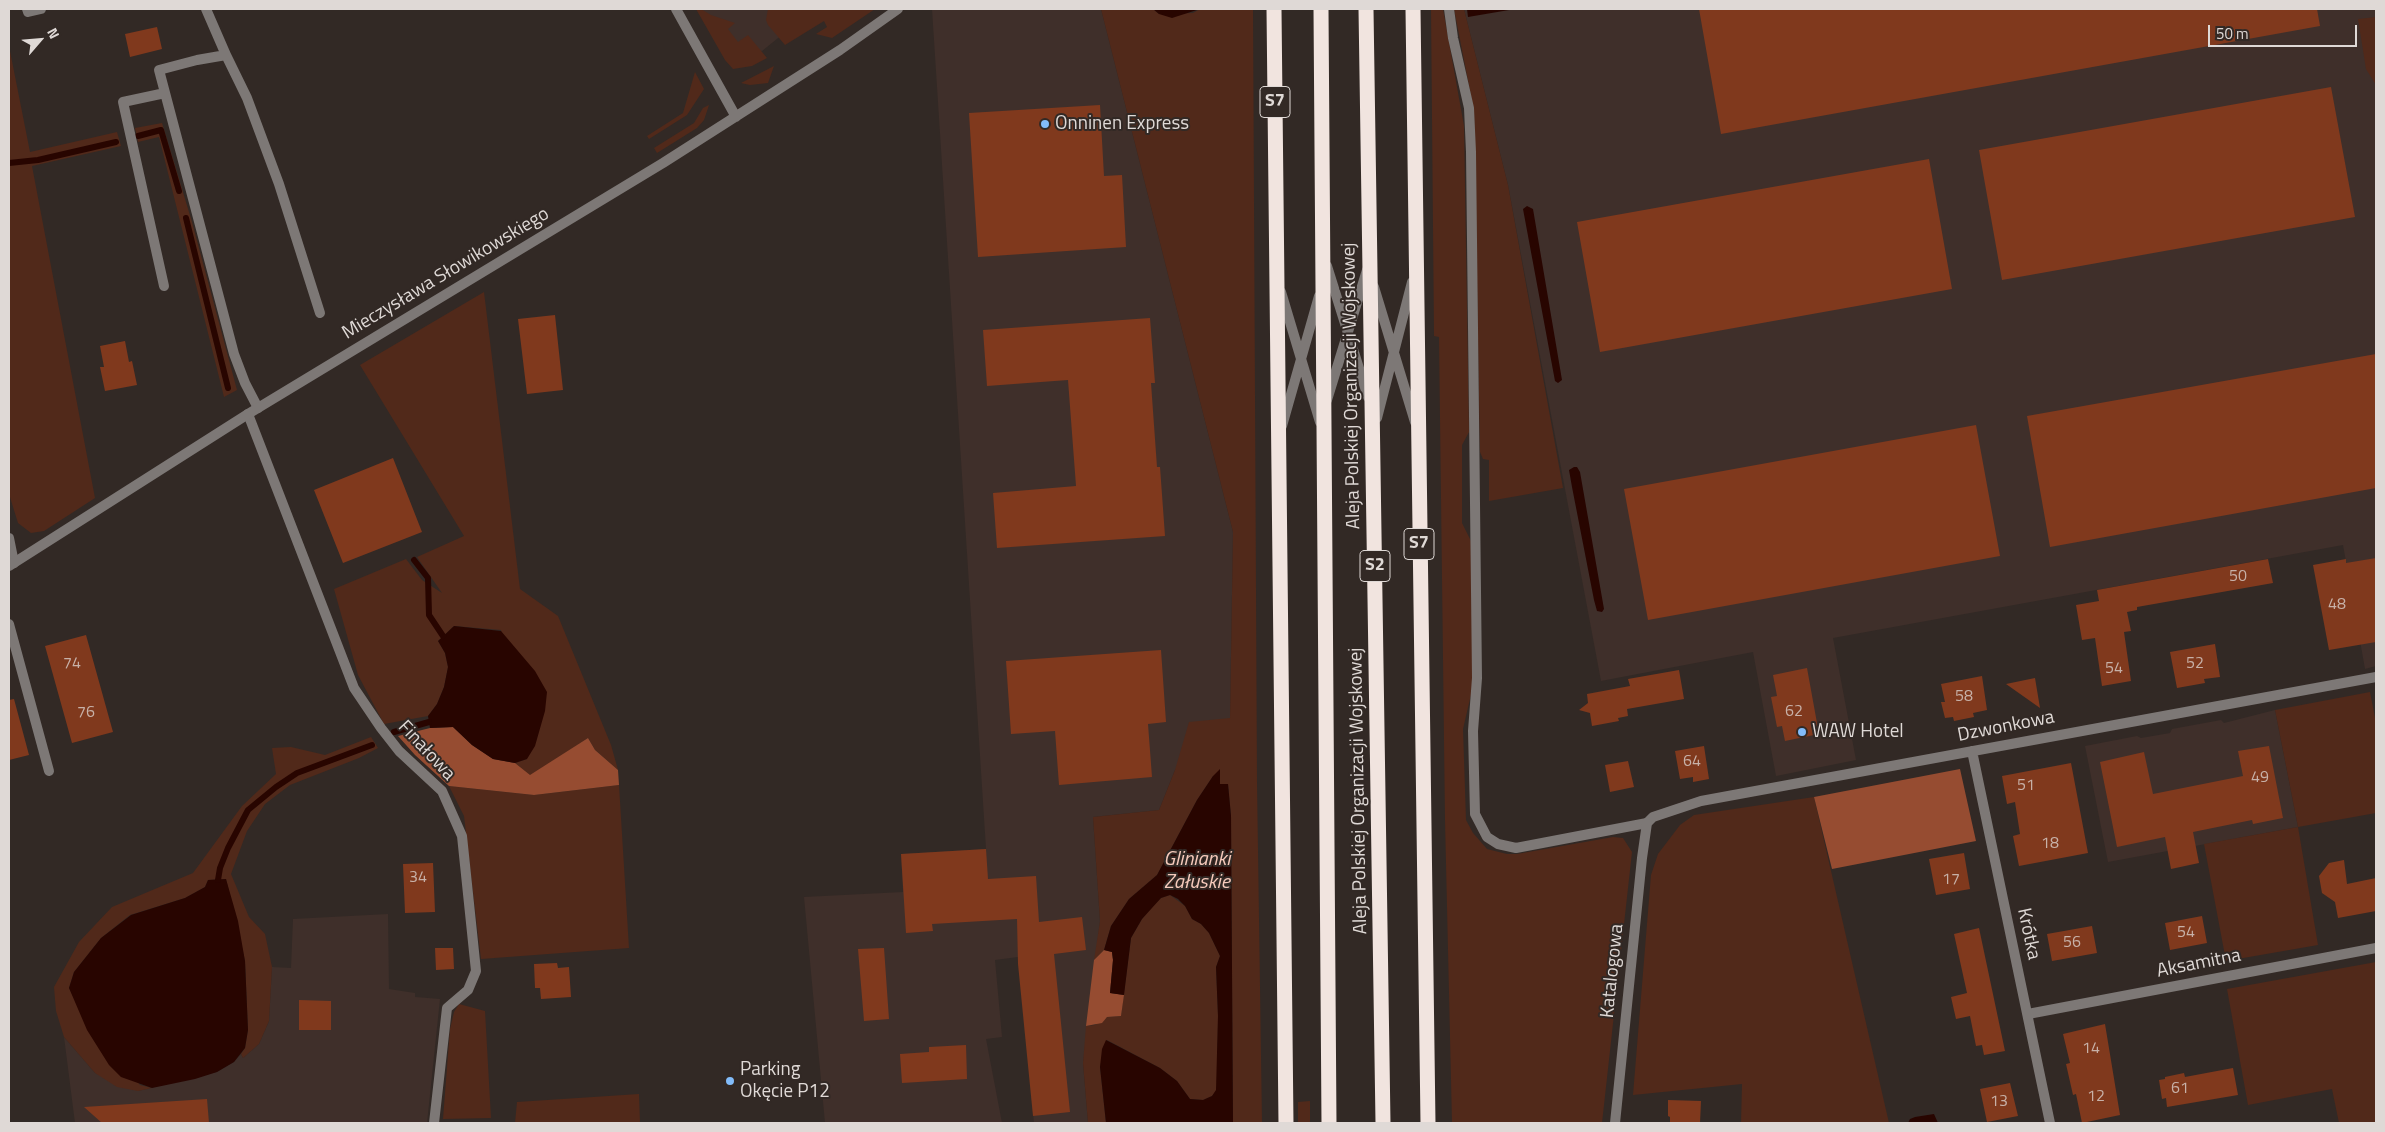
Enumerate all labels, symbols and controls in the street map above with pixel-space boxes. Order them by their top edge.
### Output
north arrow [15,15,65,65]
scale bar [2210,15,2359,47]
text: 50 m [2216,22,2249,45]
text: N [42,24,65,42]
road number: S7 [1260,86,1290,118]
place label: Onninen Express [1055,113,1189,135]
marker: Onninen Express [1039,118,1051,130]
street label: Mieczysława Słowikowskiego [338,203,554,345]
street label: Aleja Polskiej Organizacji Wojskowej [1338,242,1366,530]
road number: S7 [1404,528,1434,560]
road number: S2 [1360,550,1390,582]
house number: 50 [2229,567,2247,587]
house number: 48 [2328,595,2346,615]
street label: Aleja Polskiej Organizacji Wojskowej [1345,647,1373,935]
house number: 74 [63,654,81,674]
house number: 52 [2186,654,2204,674]
house number: 54 [2105,659,2123,679]
house number: 58 [1955,687,1973,707]
house number: 62 [1785,702,1803,722]
house number: 76 [77,703,95,723]
street label: Dzwonkowa [1956,706,2056,748]
street label: Finałowa [393,716,459,786]
place label: WAW Hotel [1812,721,1904,743]
marker: WAW Hotel [1796,726,1808,738]
house number: 64 [1683,752,1701,772]
house number: 49 [2251,768,2269,788]
house number: 51 [2017,776,2035,796]
house number: 18 [2041,834,2059,854]
water label: Glinianki Załuskie [1164,848,1230,895]
house number: 34 [409,868,427,888]
house number: 17 [1942,870,1960,890]
street label: Krótka [2011,906,2045,962]
street label: Katalogowa [1597,923,1629,1019]
house number: 54 [2177,923,2195,943]
house number: 56 [2063,933,2081,953]
street label: Aksamitna [2155,945,2243,983]
house number: 14 [2082,1039,2100,1059]
place label: Parking Okęcie P12 [740,1059,830,1103]
marker: Parking Okęcie P12 [724,1075,736,1087]
house number: 61 [2171,1079,2189,1099]
house number: 12 [2087,1087,2105,1107]
house number: 13 [1990,1092,2008,1112]

